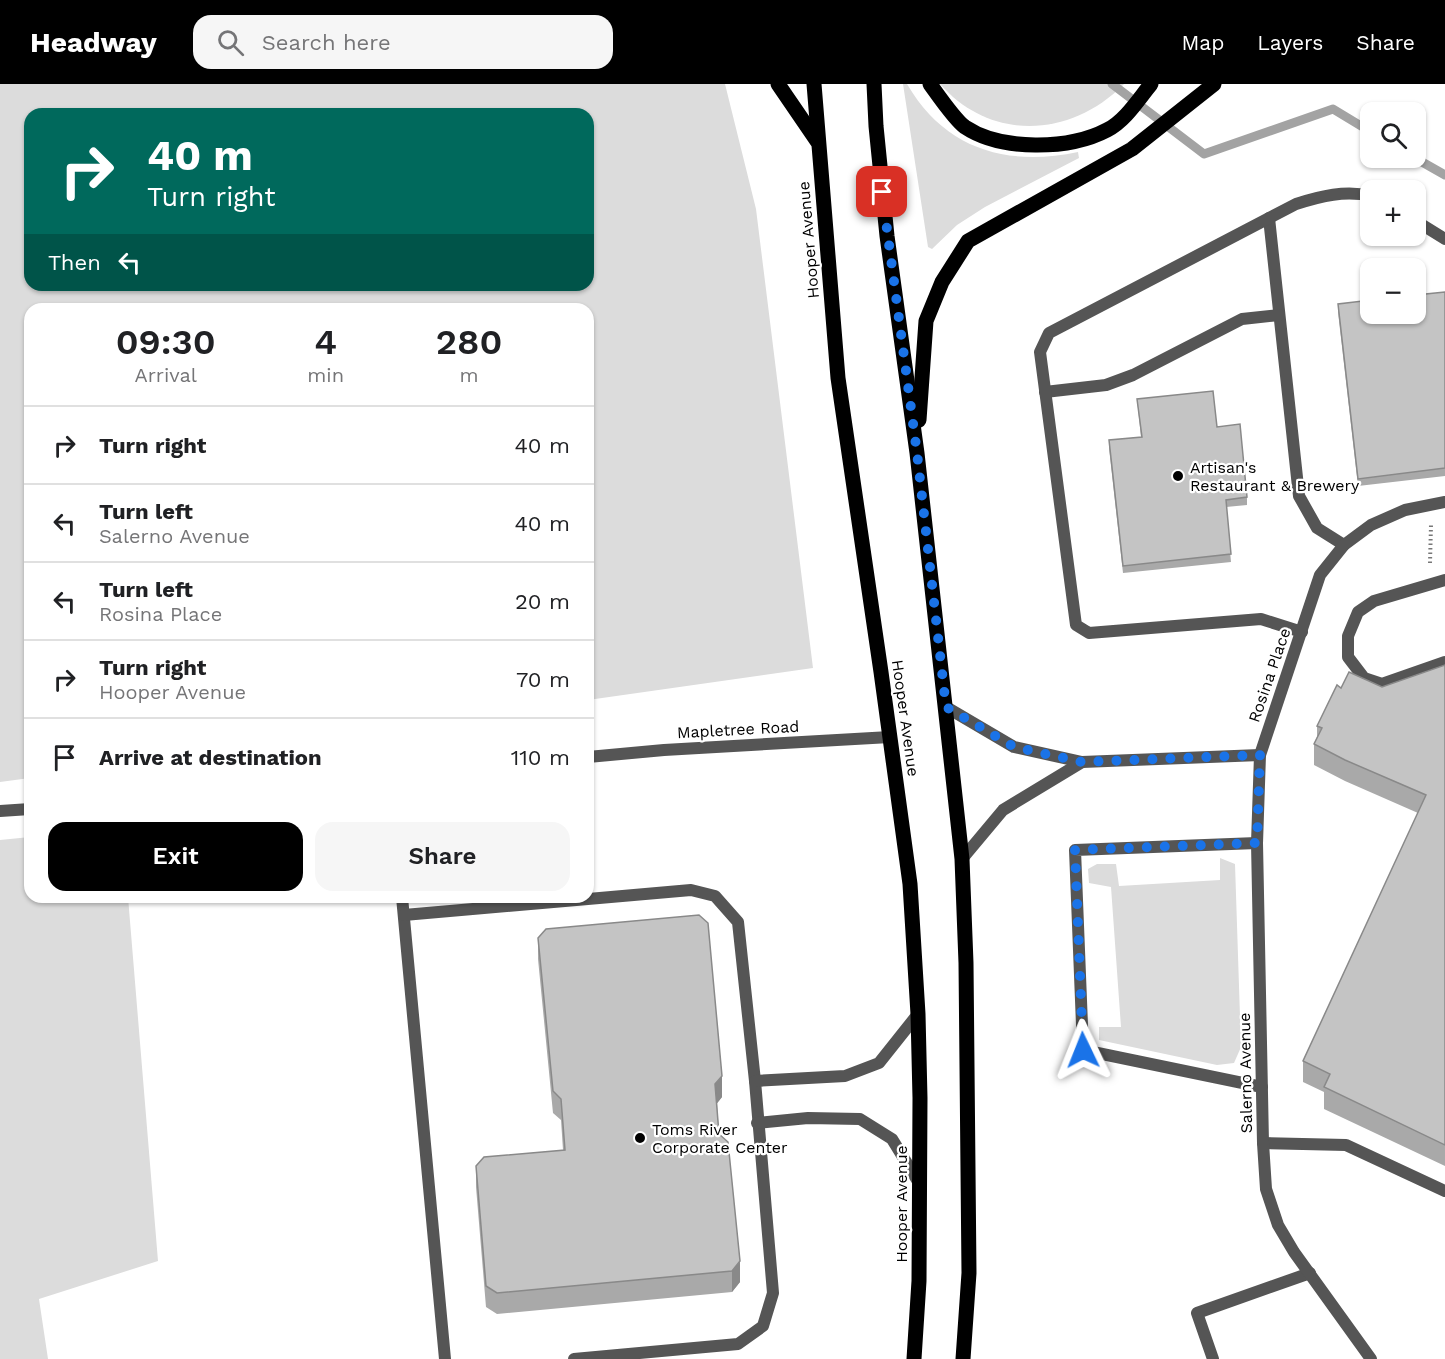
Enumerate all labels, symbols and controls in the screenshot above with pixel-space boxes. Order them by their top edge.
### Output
search box [193,15,613,69]
text: Headway [30,26,157,59]
icon: search [214,26,247,59]
text: Search here [262,30,391,55]
text: Map [1181,30,1224,55]
text: Layers [1257,30,1323,55]
text: Share [1356,30,1415,55]
map controls [1360,102,1426,324]
button: search [1360,102,1426,168]
text: 40 m [147,131,253,180]
icon: right [48,132,126,210]
pin [856,166,907,217]
icon: arrive [865,175,898,208]
button: + [1360,180,1426,246]
text: Turn right [147,181,276,213]
street label: Hooper Avenue [794,181,823,299]
icon: left [113,246,146,279]
text: Then [48,250,101,275]
button: − [1360,258,1426,324]
text: 09:30 [116,321,216,363]
text: 4 [314,321,337,363]
text: 280 [436,321,502,363]
text: Arrival [134,363,197,387]
text: min [307,363,344,387]
text: m [459,363,479,387]
icon: right [48,429,81,462]
text: Turn right [99,433,206,458]
text: 40 m [514,433,570,458]
place label: Artisan's Restaurant & Brewery [1190,458,1360,495]
marker: Artisan's Restaurant & Brewery [1171,469,1185,483]
text: Turn left [99,499,193,524]
icon: left [48,507,81,540]
text: 40 m [514,511,570,536]
text: Salerno Avenue [99,524,250,548]
text: Turn left [99,577,193,602]
icon: left [48,585,81,618]
text: 20 m [515,589,570,614]
text: Rosina Place [99,602,222,626]
street label: Rosina Place [1244,625,1295,725]
text: Turn right [99,655,206,680]
street label: Hooper Avenue [888,658,923,778]
icon: right [48,663,81,696]
text: 70 m [516,667,570,692]
text: Hooper Avenue [99,680,246,704]
street label: Mapletree Road [676,717,800,742]
icon: arrive [48,741,81,774]
text: Arrive at destination [99,745,322,770]
text: 110 m [511,745,570,770]
button: Exit [48,822,303,891]
button: Share [315,822,570,891]
street label: Salerno Avenue [1235,1012,1256,1134]
position arrow [1051,1018,1115,1082]
place label: Toms River Corporate Center [652,1120,788,1157]
marker: Toms River Corporate Center [633,1131,647,1145]
street label: Hooper Avenue [892,1145,911,1263]

